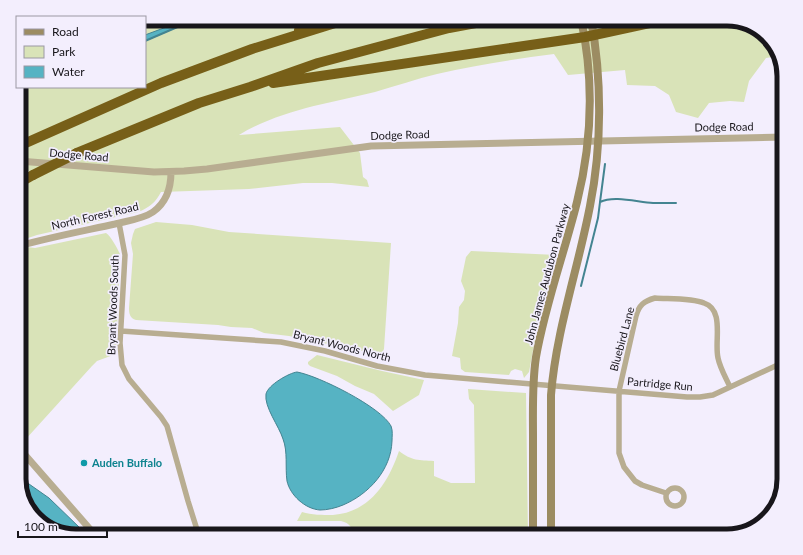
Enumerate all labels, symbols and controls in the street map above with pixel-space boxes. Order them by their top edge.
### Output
legend [16,16,146,88]
text: Road [52,24,79,39]
text: Park [52,44,76,59]
text: Water [52,64,85,79]
street label: Dodge Road [694,119,754,134]
street label: Dodge Road [370,127,430,142]
street label: Dodge Road [49,145,109,164]
street label: North Forest Road [50,199,140,232]
street label: John James Audubon Parkway [521,202,572,346]
street label: Bryant Woods South [104,255,121,355]
street label: Bluebird Lane [607,305,636,373]
street label: Bryant Woods North [292,327,392,364]
street label: Partridge Run [627,374,693,393]
place label: Auden Buffalo [91,456,162,469]
marker: Auden Buffalo [79,458,89,468]
scale bar [18,513,107,539]
text: 100 m [24,519,58,534]

